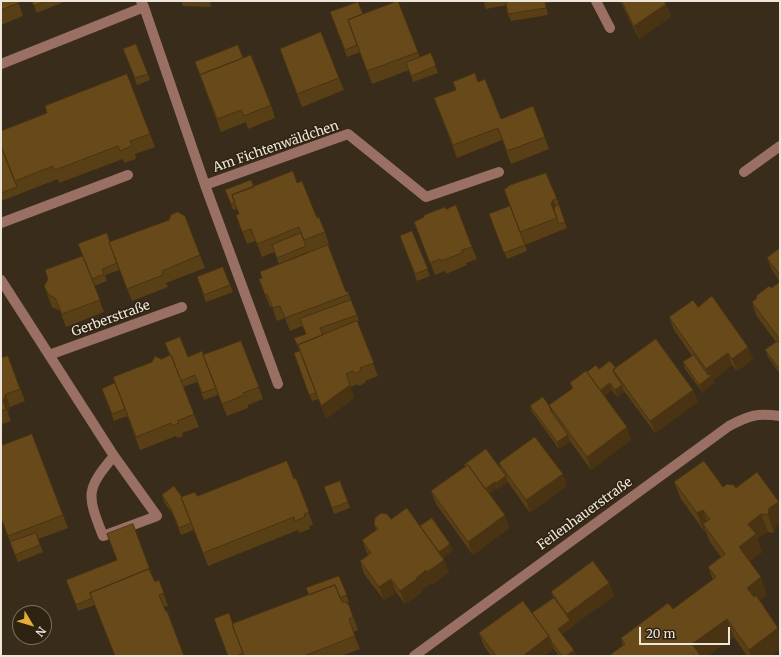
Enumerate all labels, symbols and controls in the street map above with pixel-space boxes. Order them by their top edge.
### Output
street label: Am Fichtenwäldchen [211,118,341,176]
street label: Gerberstraße [70,298,152,340]
street label: Feilenhauerstraße [535,474,635,554]
north arrow [12,605,52,645]
scale bar [641,619,732,645]
text: N [32,624,49,640]
text: 20 m [646,626,675,641]

